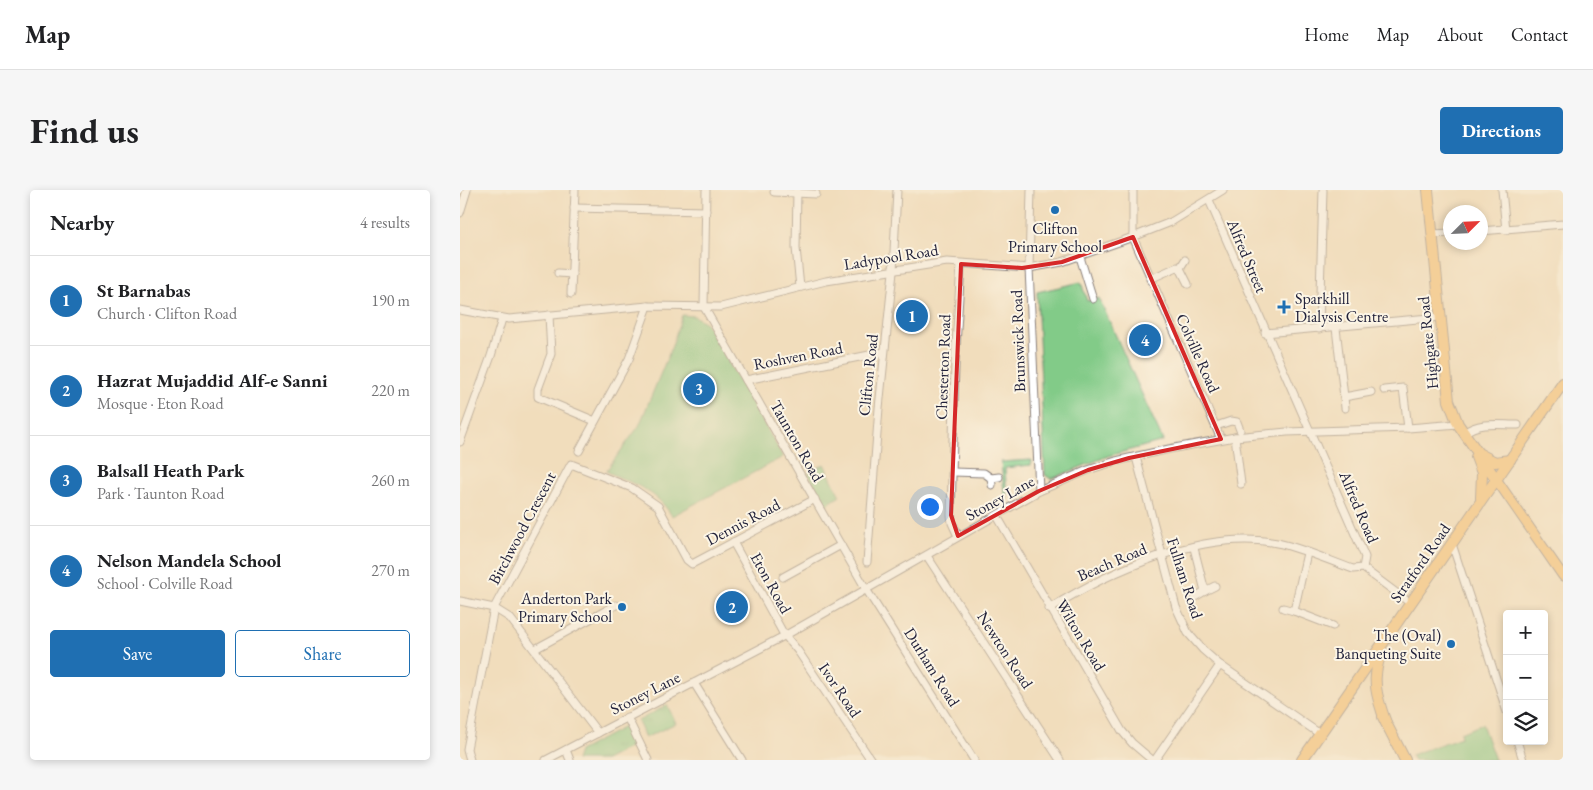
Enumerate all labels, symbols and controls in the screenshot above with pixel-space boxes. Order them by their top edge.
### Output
text: Map [25,19,70,50]
text: Home [1304,23,1349,46]
text: Map [1377,23,1409,46]
text: About [1437,23,1483,46]
text: Contact [1511,23,1568,46]
button: Directions [1440,107,1563,154]
text: Find us [30,108,139,153]
marker: Clifton Primary School [1049,204,1061,216]
north arrow [1443,205,1488,250]
text: Nearby [50,209,114,236]
text: 4 results [360,212,410,233]
street label: Alfred Street [1222,215,1272,296]
place label: Clifton Primary School [1008,218,1102,257]
street label: Ladypool Road [842,239,941,275]
text: St Barnabas [97,278,191,303]
place label: Sparkhill Dialysis Centre [1295,288,1388,327]
street label: Brunswick Road [1006,289,1030,393]
text: 1 [62,290,70,311]
text: 190 m [371,290,410,311]
street label: Highgate Road [1413,295,1443,391]
pin: 1 [896,297,928,335]
marker: Sparkhill Dialysis Centre [1277,300,1291,314]
text: Church · Clifton Road [97,303,237,324]
street label: Colville Road [1171,310,1225,397]
street label: Chesterton Road [931,313,955,420]
pin: 4 [1129,321,1161,359]
street label: Clifton Road [853,332,883,417]
street label: Roshven Road [752,337,845,375]
text: Hazrat Mujaddid Alf-e Sanni [97,368,328,393]
pin: 3 [683,370,715,408]
text: 2 [62,380,70,401]
text: 220 m [371,380,410,401]
text: Mosque · Eton Road [97,393,224,414]
street label: Taunton Road [765,397,829,486]
text: Balsall Heath Park [97,458,244,483]
street label: Alfred Road [1334,467,1384,547]
street label: Birchwood Crescent [483,468,561,588]
text: 3 [62,470,70,491]
text: 260 m [371,470,410,491]
street label: Stoney Lane [962,470,1038,526]
text: Park · Taunton Road [97,483,224,504]
street label: Dennis Road [702,493,784,550]
your location [917,494,943,520]
street label: Stratford Road [1385,519,1455,607]
street label: Fulham Road [1162,535,1208,622]
street label: Beach Road [1074,538,1151,586]
text: Nelson Mandela School [97,548,282,573]
street label: Eton Road [746,549,797,618]
text: 4 [62,560,70,581]
text: 270 m [371,560,410,581]
text: School · Colville Road [97,573,233,594]
place label: Anderton Park Primary School [518,588,612,627]
pin: 2 [716,588,748,626]
street label: Wilton Road [1051,595,1111,676]
marker: Anderton Park Primary School [616,601,628,613]
street label: Newton Road [972,607,1038,693]
map controls [1503,610,1548,745]
button: + [1503,610,1548,655]
street label: Durham Road [899,623,965,711]
place label: The (Oval) Banqueting Suite [1335,625,1441,664]
button: Save [50,630,225,677]
button: Share [235,630,410,677]
marker: The (Oval) Banqueting Suite [1445,638,1457,650]
button: − [1503,655,1548,700]
street label: Ivor Road [814,658,867,722]
street label: Stoney Lane [607,666,683,720]
button: layers [1503,700,1548,745]

